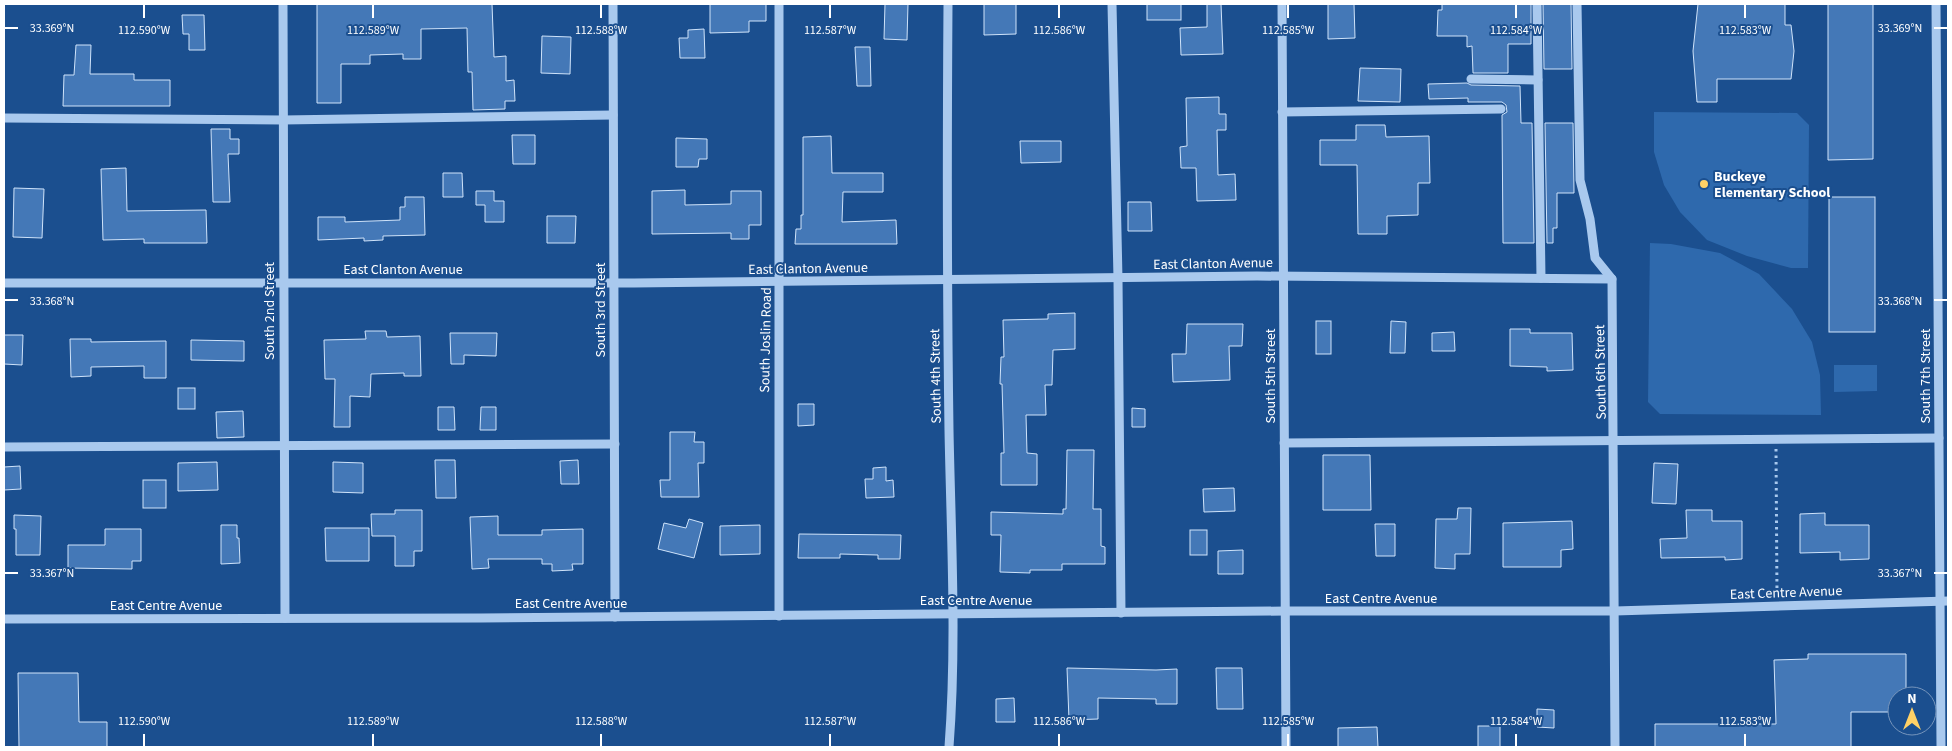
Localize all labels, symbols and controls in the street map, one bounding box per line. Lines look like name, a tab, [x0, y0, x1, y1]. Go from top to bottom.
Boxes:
text: 33.369°N	[30, 20, 74, 37]
text: 33.369°N	[1878, 20, 1922, 37]
text: 112.590°W	[118, 22, 171, 39]
text: 112.589°W	[347, 22, 400, 39]
text: 112.588°W	[575, 22, 628, 39]
text: 112.587°W	[804, 22, 857, 39]
text: 112.586°W	[1033, 22, 1086, 39]
text: 112.585°W	[1262, 22, 1315, 39]
text: 112.584°W	[1490, 22, 1543, 39]
text: 112.583°W	[1719, 22, 1772, 39]
place label: Buckeye Elementary School	[1714, 167, 1830, 203]
marker: Buckeye Elementary School	[1698, 178, 1710, 190]
street label: East Clanton Avenue	[1153, 253, 1273, 275]
street label: East Clanton Avenue	[748, 258, 868, 280]
street label: East Clanton Avenue	[343, 260, 463, 280]
street label: South 2nd Street	[260, 262, 280, 360]
street label: South 3rd Street	[591, 262, 611, 358]
street label: South Joslin Road	[755, 287, 777, 393]
text: 33.368°N	[30, 293, 74, 310]
text: 33.368°N	[1878, 293, 1922, 310]
street label: South 6th Street	[1590, 324, 1612, 420]
street label: South 4th Street	[925, 328, 947, 424]
street label: South 5th Street	[1261, 328, 1281, 424]
street label: South 7th Street	[1916, 328, 1936, 424]
text: 33.367°N	[30, 565, 74, 582]
text: 33.367°N	[1878, 565, 1922, 582]
street label: East Centre Avenue	[1729, 581, 1843, 605]
street label: East Centre Avenue	[1325, 589, 1437, 609]
street label: East Centre Avenue	[920, 591, 1032, 611]
street label: East Centre Avenue	[515, 594, 627, 614]
street label: East Centre Avenue	[110, 596, 222, 616]
north arrow	[1887, 686, 1937, 736]
text: N	[1907, 689, 1917, 709]
text: 112.590°W	[118, 713, 171, 730]
text: 112.589°W	[347, 713, 400, 730]
text: 112.588°W	[575, 713, 628, 730]
text: 112.587°W	[804, 713, 857, 730]
text: 112.586°W	[1033, 713, 1086, 730]
text: 112.585°W	[1262, 713, 1315, 730]
text: 112.584°W	[1490, 713, 1543, 730]
text: 112.583°W	[1719, 713, 1772, 730]

